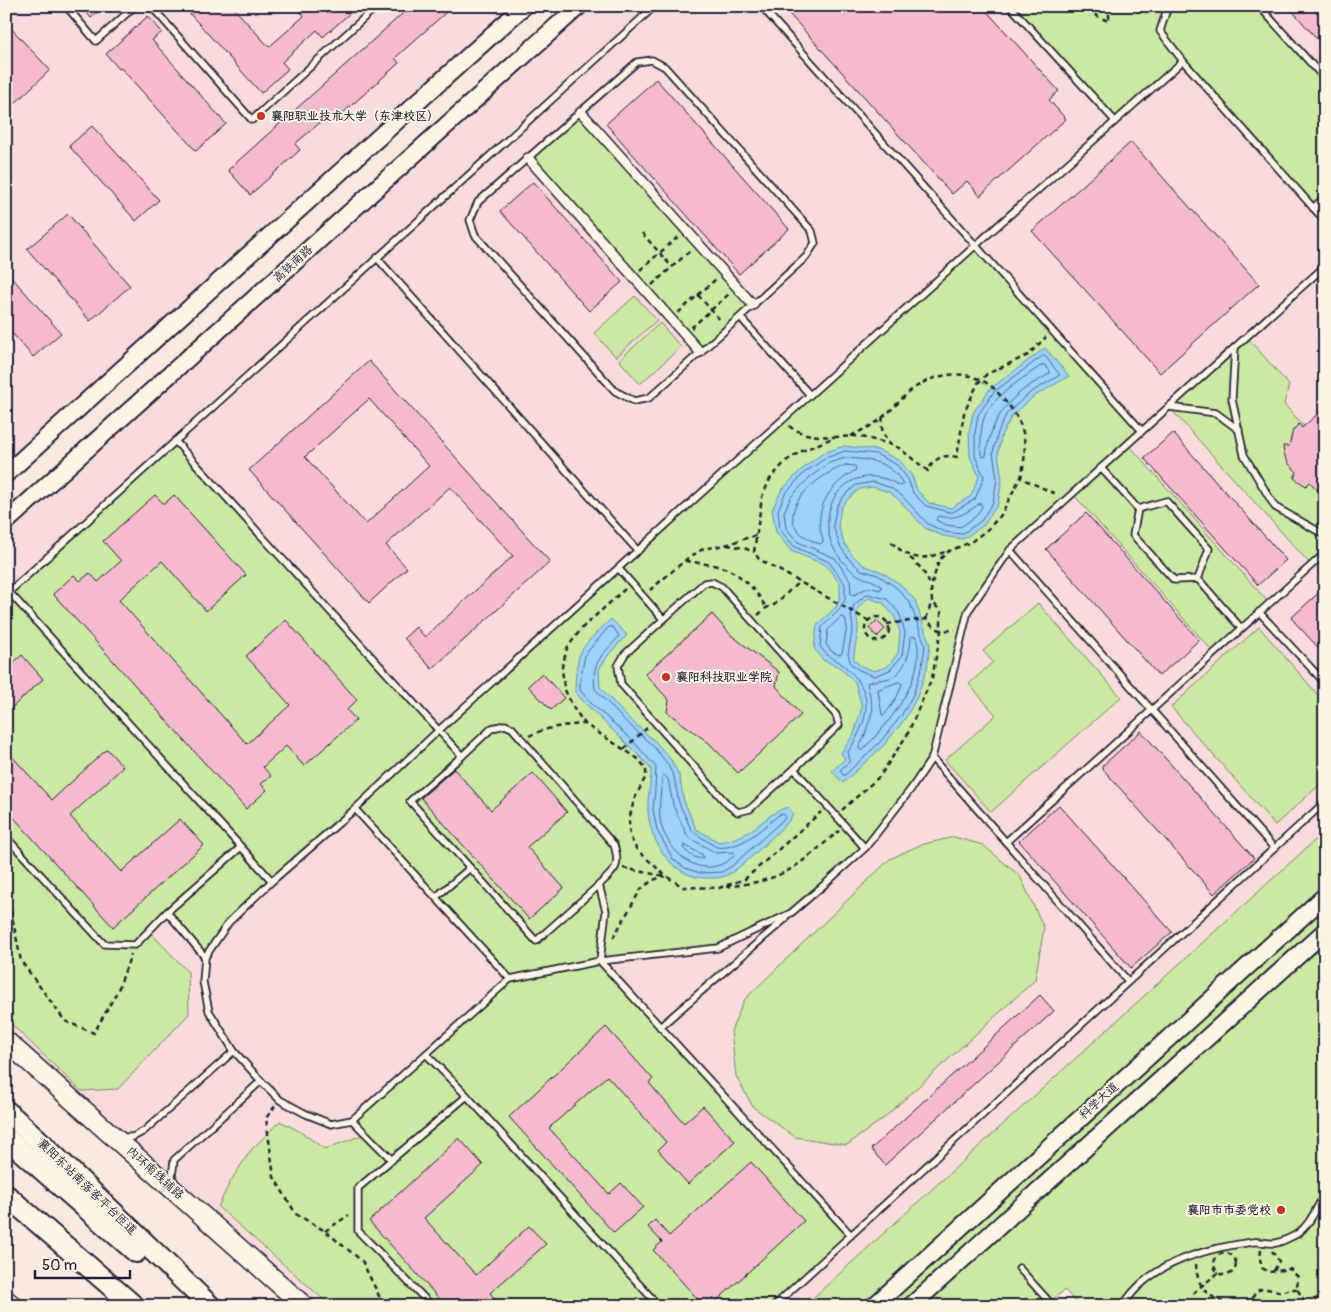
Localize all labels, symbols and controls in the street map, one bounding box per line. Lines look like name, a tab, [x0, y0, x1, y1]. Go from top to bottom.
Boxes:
place label: 襄阳职业技术大学（东津校区）	[271, 109, 439, 124]
marker: 襄阳职业技术大学（东津校区）	[255, 110, 267, 122]
street label: 高铁南路	[270, 242, 316, 286]
place label: 襄阳科技职业学院	[676, 670, 772, 685]
marker: 襄阳科技职业学院	[660, 671, 672, 683]
street label: 科学大道	[1076, 1079, 1122, 1123]
street label: 襄阳东站南落客平台匝道	[34, 1136, 140, 1238]
street label: 内环南线辅路	[123, 1143, 187, 1203]
place label: 襄阳市市委党校	[1187, 1203, 1271, 1218]
marker: 襄阳市市委党校	[1275, 1204, 1287, 1216]
scale bar	[35, 1247, 130, 1279]
text: 50 m	[42, 1256, 77, 1275]

